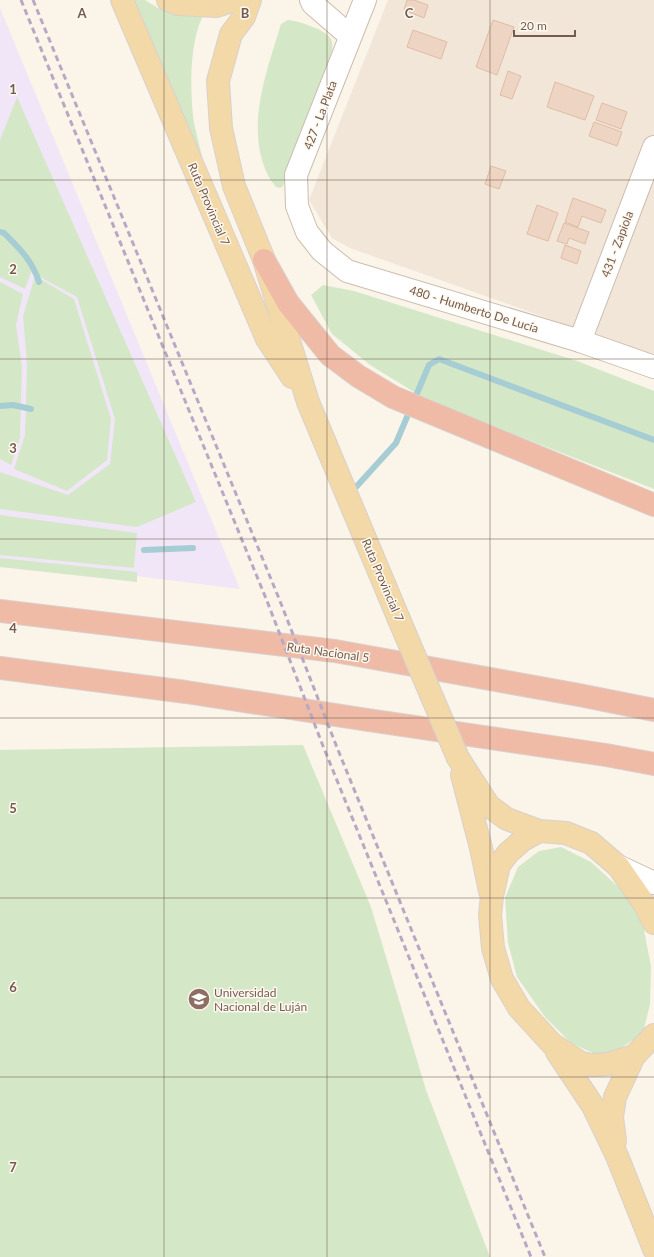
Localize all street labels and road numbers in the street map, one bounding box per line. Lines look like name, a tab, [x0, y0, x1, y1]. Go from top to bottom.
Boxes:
street label: 427 - La Plata	[300, 78, 340, 152]
street label: Ruta Provincial 7	[185, 160, 233, 248]
street label: 431 - Zapiola	[597, 209, 637, 279]
street label: 480 - Humberto De Lucía	[408, 282, 540, 336]
street label: Ruta Provincial 7	[359, 536, 407, 624]
street label: Ruta Nacional 5	[286, 639, 370, 665]

